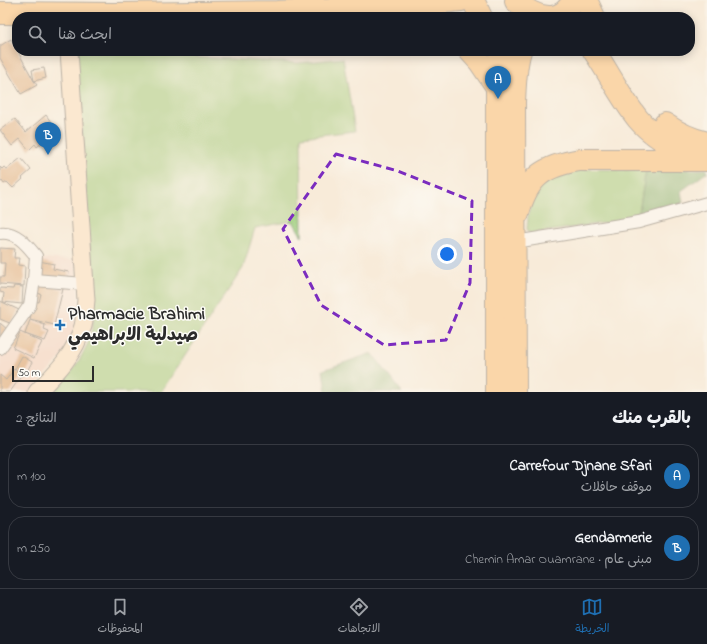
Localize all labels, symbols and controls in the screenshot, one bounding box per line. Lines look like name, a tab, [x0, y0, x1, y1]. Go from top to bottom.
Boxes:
search box	[12, 12, 695, 56]
icon: search	[26, 23, 48, 45]
text: ابحث هنا	[58, 24, 112, 46]
pin: A	[485, 66, 511, 99]
pin: B	[35, 122, 61, 155]
your location	[437, 244, 457, 264]
place label: Pharmacie Brahimi صيدلية الابراهيمي	[68, 302, 205, 350]
marker: Pharmacie Brahimi صيدلية الابراهيمي	[55, 320, 65, 330]
scale bar	[12, 364, 94, 383]
text: 50 m	[18, 365, 40, 381]
text: بالقرب منك	[612, 406, 691, 431]
text: النتائج: 2	[16, 409, 57, 428]
text: Carrefour Djnane Sfari	[509, 455, 652, 477]
text: 100 m	[17, 467, 46, 486]
text: A	[673, 467, 681, 486]
text: موقف حافلات	[581, 478, 652, 497]
text: Gendarmerie	[575, 527, 652, 549]
text: 250 m	[17, 539, 50, 558]
text: B	[673, 539, 681, 558]
text: مبنى عام · Chemin Amar Ouamrane	[465, 550, 652, 569]
tab: المحفوظات	[98, 596, 143, 638]
tab: الاتجاهات	[338, 596, 380, 638]
tab: الخريطة	[575, 596, 610, 638]

